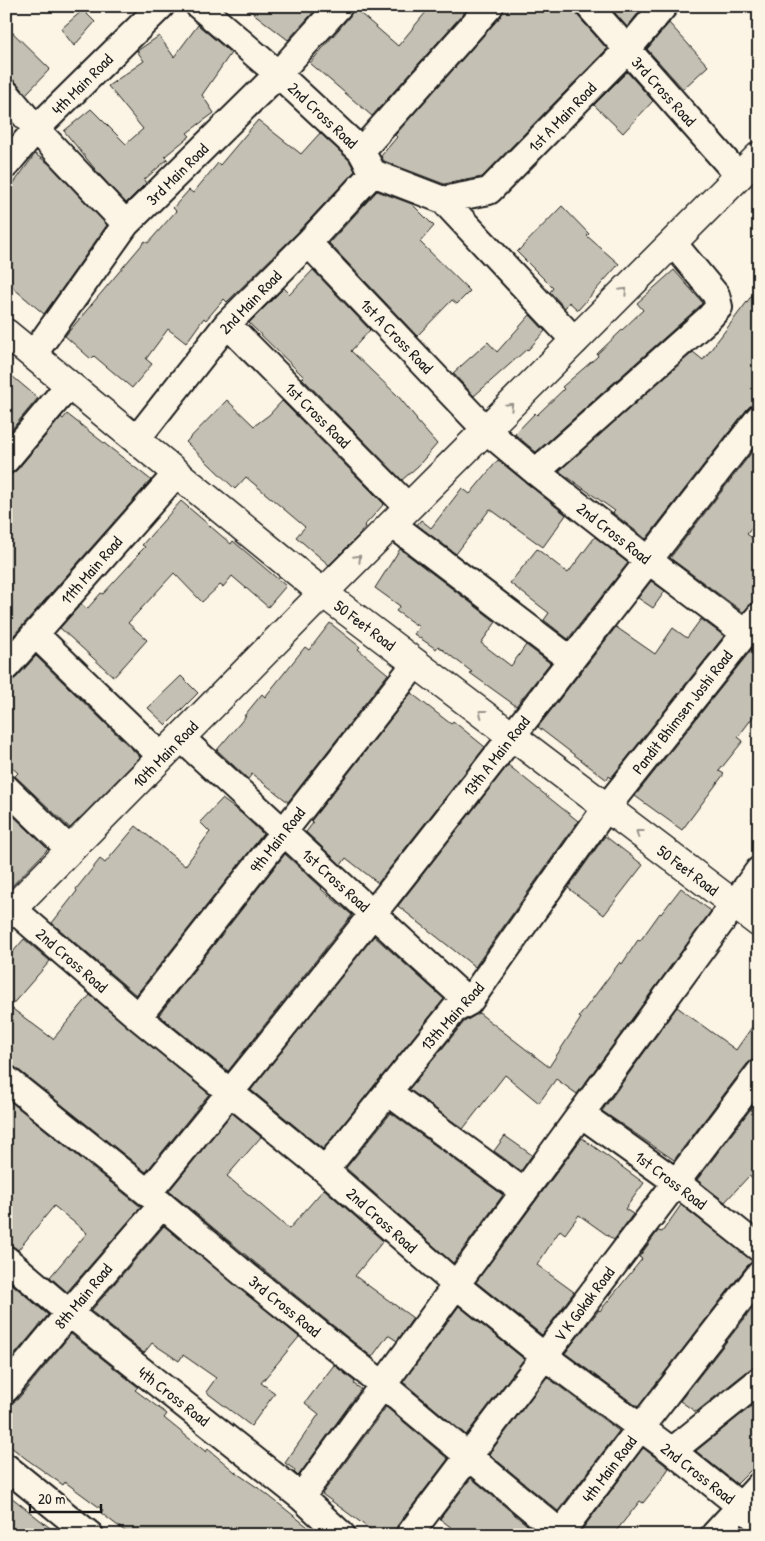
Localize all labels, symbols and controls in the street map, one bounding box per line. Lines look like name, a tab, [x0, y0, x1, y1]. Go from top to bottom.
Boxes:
street label: 4th Main Road	[46, 48, 118, 120]
street label: 3rd Cross Road	[627, 51, 701, 131]
street label: 2nd Cross Road	[283, 77, 363, 153]
street label: 1st A Main Road	[523, 77, 601, 157]
street label: 3rd Main Road	[141, 138, 213, 210]
street label: 2nd Main Road	[214, 265, 286, 339]
one-way arrow	[619, 288, 628, 297]
street label: 1st A Cross Road	[356, 294, 438, 378]
street label: 1st Cross Road	[280, 377, 356, 453]
one-way arrow	[504, 403, 513, 412]
street label: 2nd Cross Road	[572, 497, 656, 569]
street label: 11th Main Road	[55, 531, 127, 609]
one-way arrow	[352, 555, 361, 564]
street label: 50 Feet Road	[330, 595, 400, 655]
street label: Pandit Bhimsen Joshi Road	[627, 645, 737, 779]
street label: 13th A Main Road	[458, 711, 534, 801]
one-way arrow	[479, 711, 488, 719]
street label: 10th Main Road	[127, 716, 203, 792]
street label: 9th Main Road	[244, 802, 310, 878]
one-way arrow	[636, 830, 645, 838]
street label: 50 Feet Road	[653, 840, 723, 900]
street label: 1st Cross Road	[297, 843, 375, 917]
street label: 2nd Cross Road	[31, 923, 113, 997]
street label: 13th Main Road	[415, 977, 489, 1055]
street label: 1st Cross Road	[631, 1146, 711, 1214]
street label: 2nd Cross Road	[342, 1182, 422, 1258]
street label: 8th Main Road	[49, 1259, 117, 1333]
street label: V K Gokak Road	[549, 1262, 619, 1346]
street label: 3rd Cross Road	[244, 1270, 326, 1342]
street label: 4th Cross Road	[134, 1361, 214, 1431]
street label: 4th Main Road	[577, 1431, 641, 1507]
street label: 2nd Cross Road	[656, 1437, 740, 1509]
scale bar	[30, 1481, 101, 1513]
text: 20 m	[38, 1488, 65, 1509]

